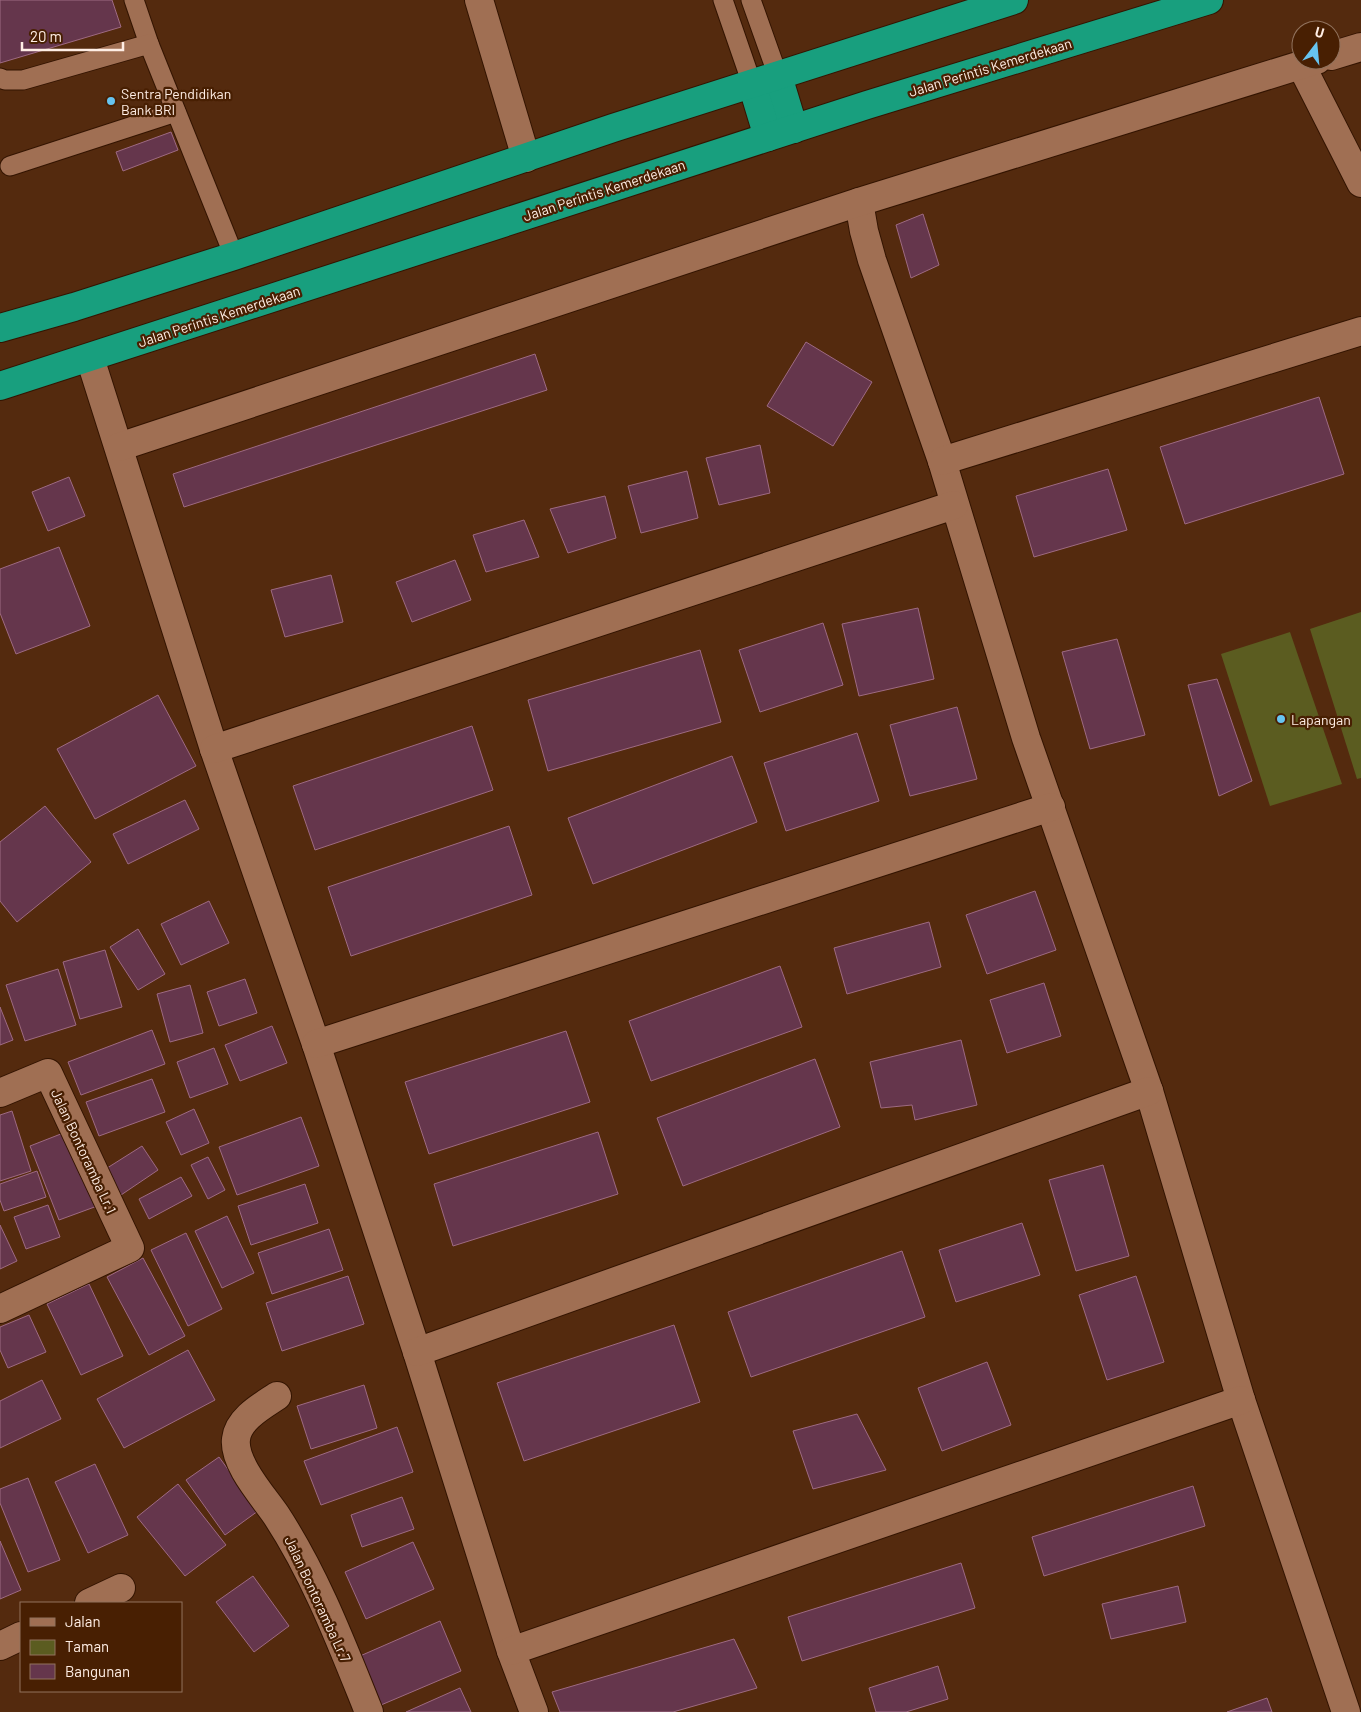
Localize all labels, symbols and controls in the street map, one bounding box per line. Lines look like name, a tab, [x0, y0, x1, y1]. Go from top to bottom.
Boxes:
scale bar	[22, 20, 124, 52]
north arrow	[1291, 20, 1341, 70]
text: U	[1313, 23, 1326, 41]
text: 20 m	[30, 27, 62, 45]
street label: Jalan Perintis Kemerdekaan	[906, 34, 1074, 100]
place label: Sentra Pendidikan Bank BRI	[121, 85, 231, 118]
marker: Sentra Pendidikan Bank BRI	[105, 95, 117, 107]
street label: Jalan Perintis Kemerdekaan	[521, 156, 687, 224]
street label: Jalan Perintis Kemerdekaan	[136, 282, 302, 350]
place label: Lapangan	[1291, 711, 1351, 728]
marker: Lapangan	[1275, 713, 1287, 725]
street label: Jalan Bontoramba Lr.1	[48, 1086, 120, 1216]
street label: Jalan Bontoramba Lr.7	[281, 1533, 355, 1665]
legend	[20, 1602, 182, 1692]
text: Jalan	[65, 1612, 101, 1630]
text: Taman	[65, 1637, 109, 1655]
text: Bangunan	[65, 1662, 130, 1680]

